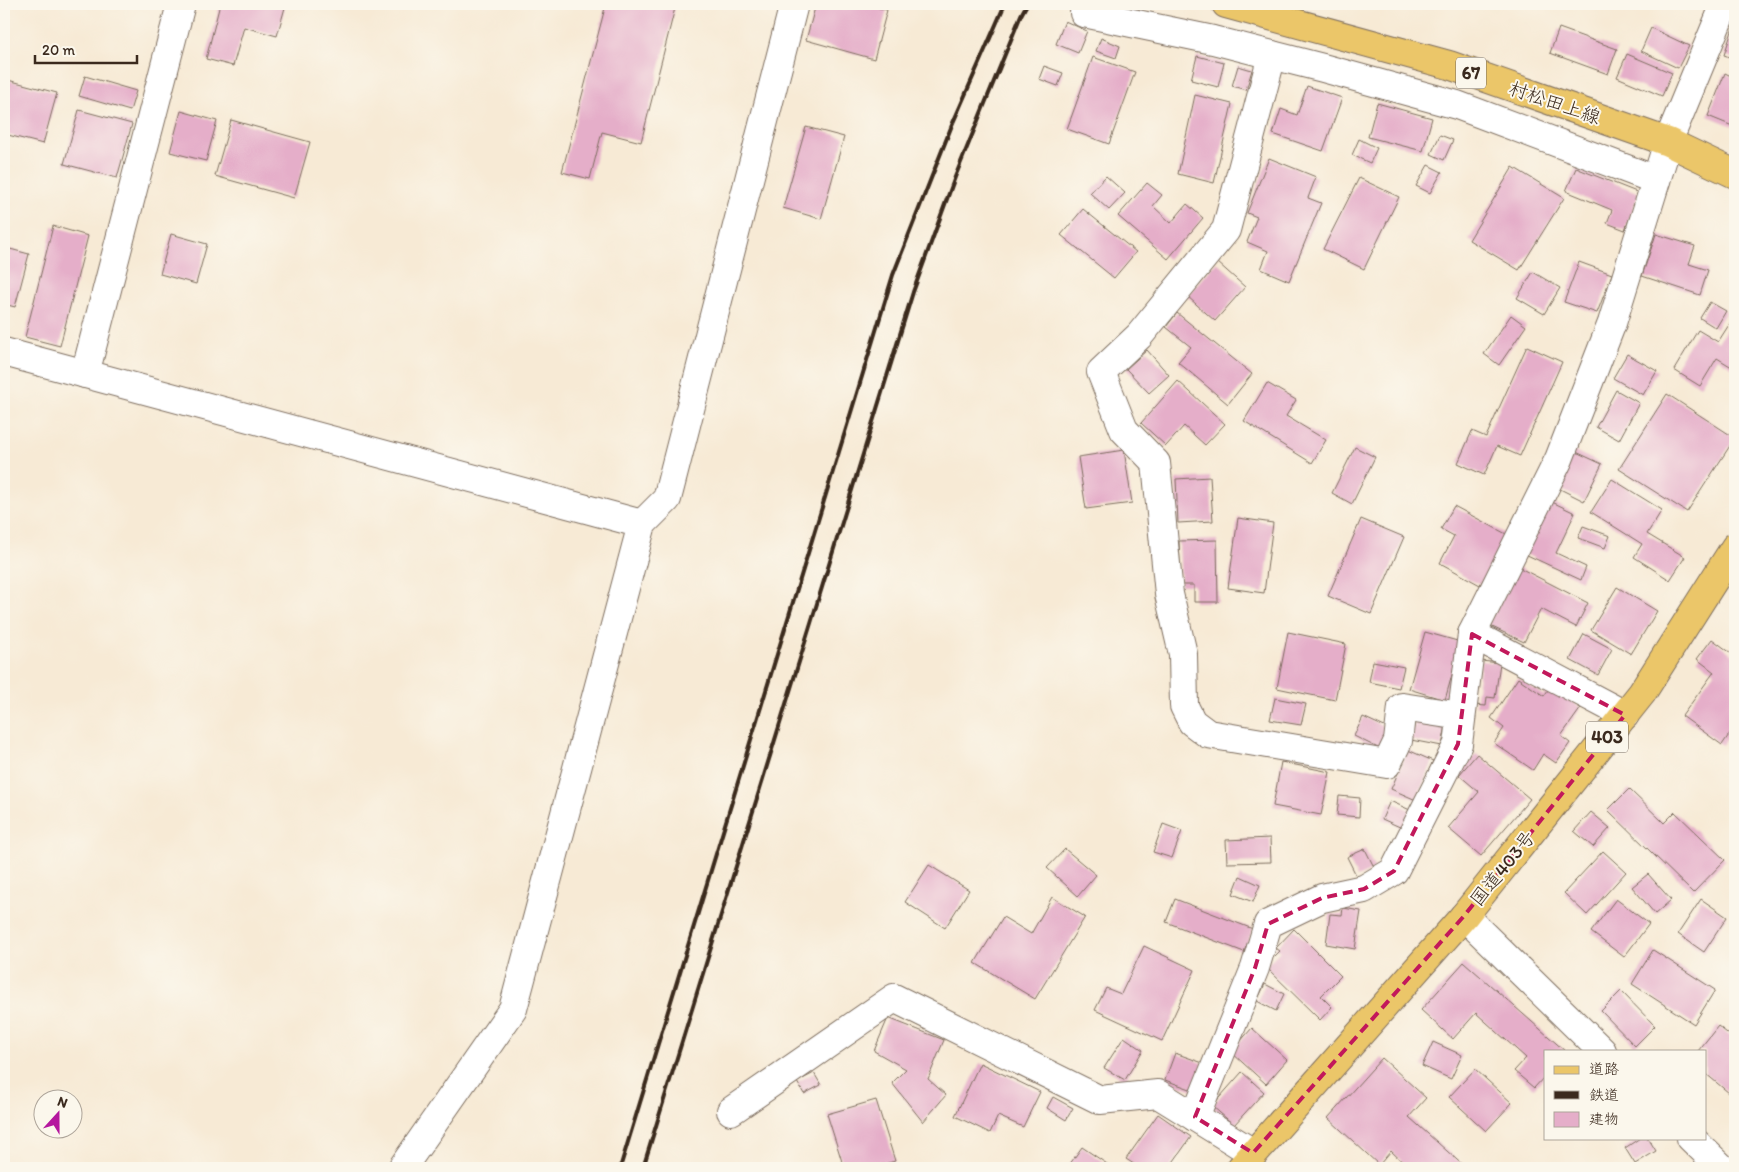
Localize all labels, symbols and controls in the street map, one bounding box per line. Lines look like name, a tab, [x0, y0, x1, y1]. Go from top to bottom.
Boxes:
scale bar	[35, 32, 138, 64]
text: 20 m	[42, 41, 76, 59]
road number: 67	[1456, 58, 1486, 88]
street label: 村松田上線	[1506, 76, 1604, 129]
road number: 403	[1586, 722, 1628, 752]
street label: 国道403号	[1465, 826, 1540, 911]
legend	[1544, 1050, 1706, 1140]
text: 道路	[1589, 1060, 1619, 1078]
text: 鉄道	[1589, 1086, 1619, 1104]
north arrow	[32, 1090, 82, 1140]
text: N	[55, 1093, 70, 1112]
text: 建物	[1589, 1110, 1619, 1128]

